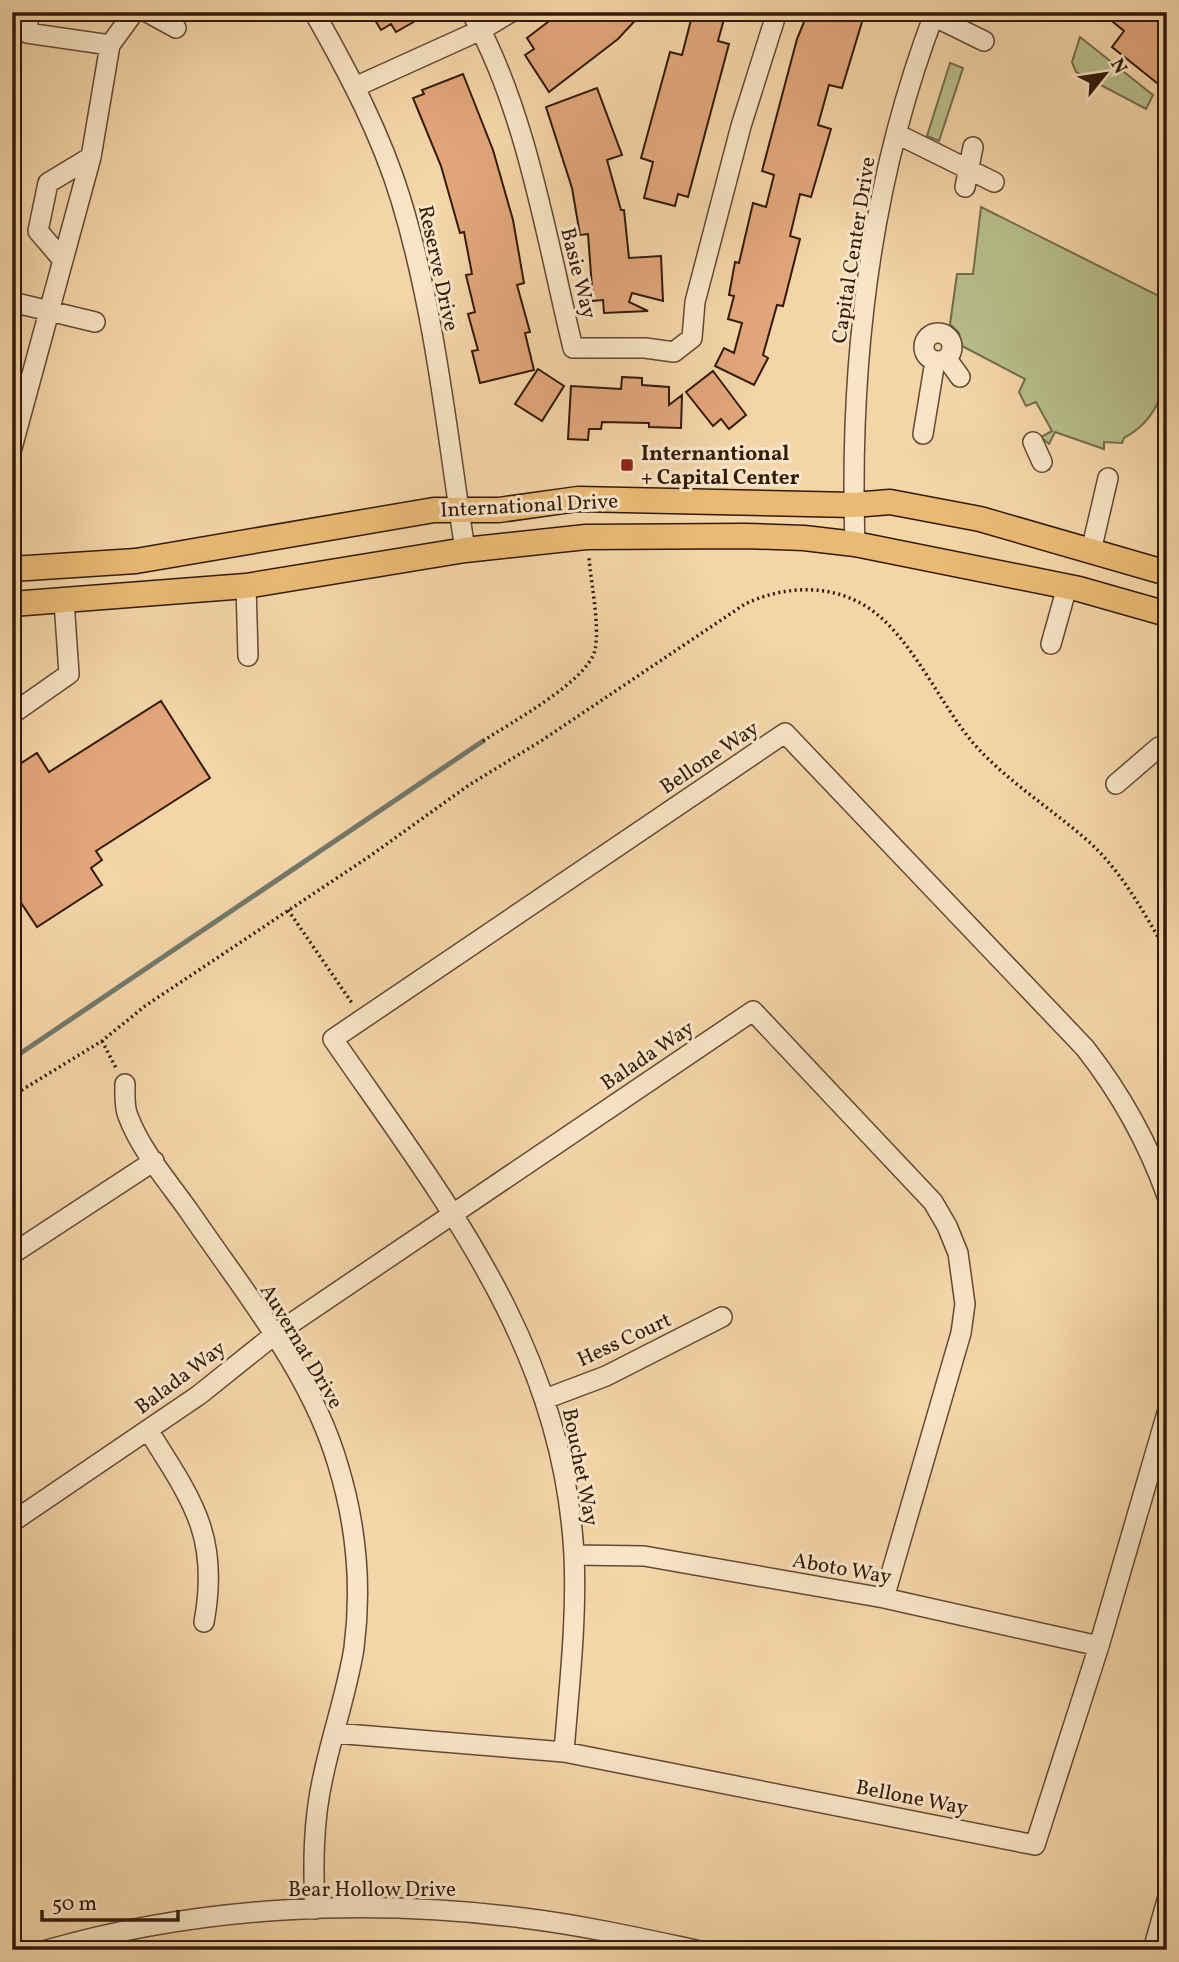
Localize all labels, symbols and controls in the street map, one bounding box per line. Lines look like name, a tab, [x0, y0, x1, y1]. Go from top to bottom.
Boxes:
north arrow	[1070, 38, 1140, 108]
text: N	[1103, 54, 1133, 79]
street label: Capital Center Drive	[825, 155, 884, 346]
street label: Reserve Drive	[410, 203, 465, 334]
street label: Basie Way	[552, 225, 603, 323]
place label: Internantional + Capital Center	[641, 440, 799, 493]
marker: Internantional + Capital Center	[619, 457, 635, 473]
street label: International Drive	[439, 487, 619, 526]
street label: Bellone Way	[655, 714, 766, 802]
street label: Balada Way	[595, 1014, 701, 1098]
street label: Auvernat Drive	[252, 1279, 349, 1415]
street label: Hess Court	[573, 1306, 676, 1375]
street label: Balada Way	[129, 1334, 233, 1422]
street label: Bouchet Way	[554, 1406, 605, 1529]
street label: Aboto Way	[790, 1547, 894, 1593]
street label: Bellone Way	[853, 1773, 971, 1824]
street label: Bear Hollow Drive	[288, 1876, 456, 1905]
scale bar	[42, 1878, 178, 1922]
text: 50 m	[52, 1890, 97, 1919]

